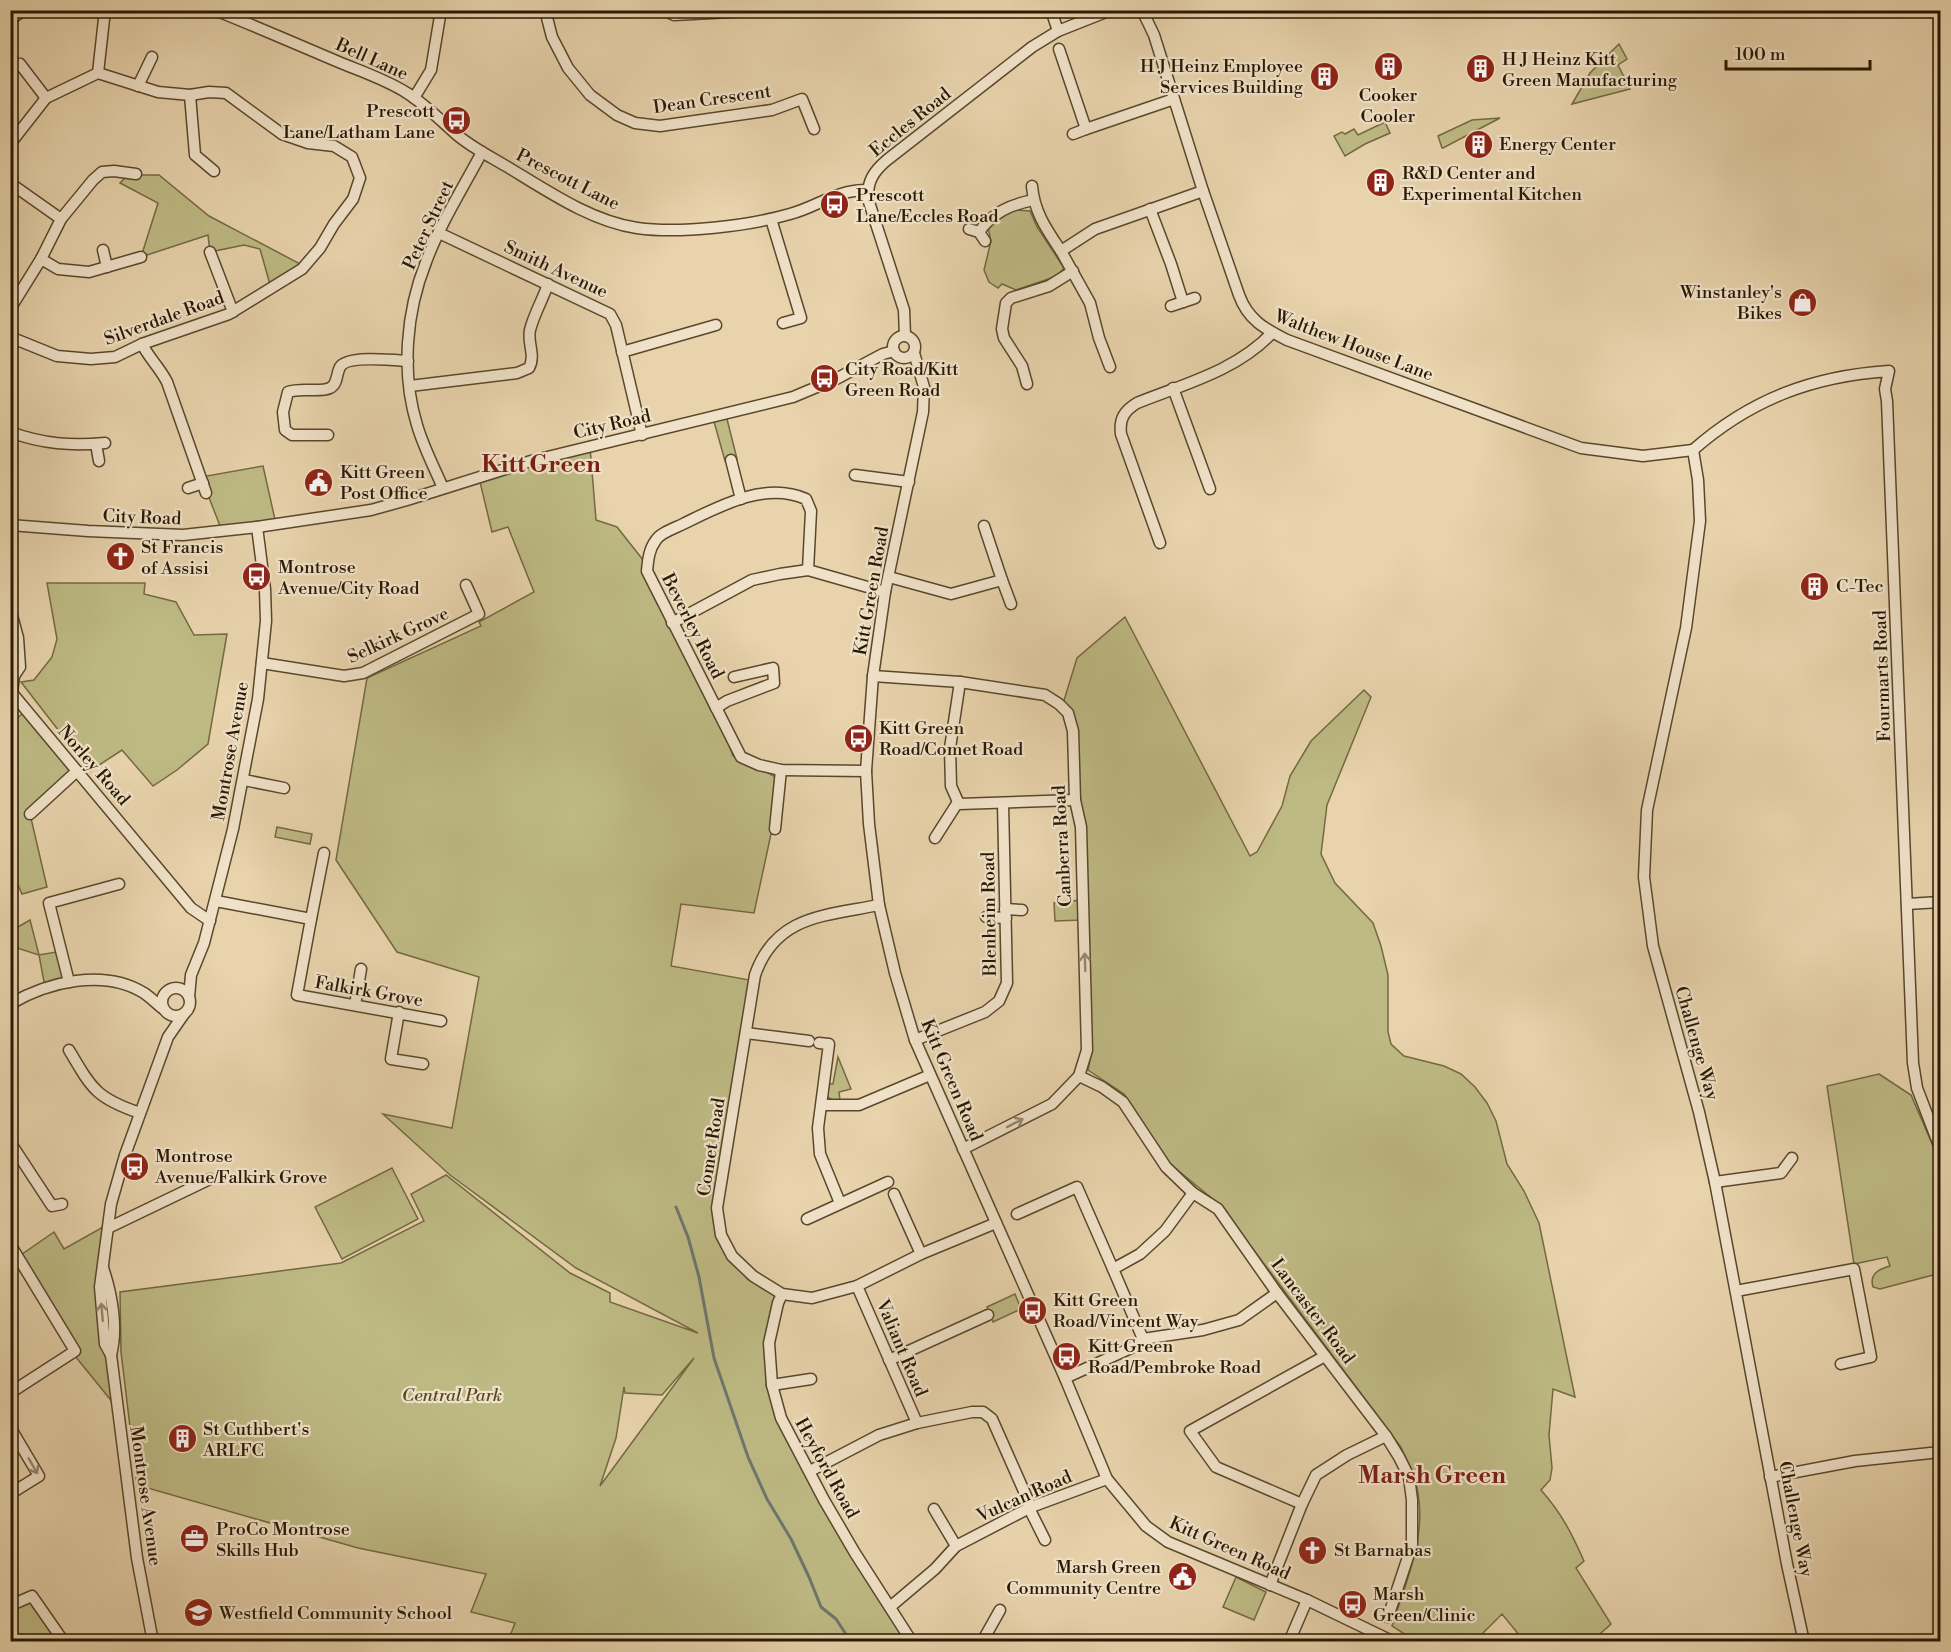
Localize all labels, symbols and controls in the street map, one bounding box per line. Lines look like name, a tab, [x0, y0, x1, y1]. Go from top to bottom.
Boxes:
street label: Bell Lane	[331, 33, 412, 86]
scale bar	[1726, 33, 1870, 71]
text: 100 m	[1735, 43, 1786, 66]
place label: H J Heinz Kitt Green Manufacturing	[1502, 48, 1678, 92]
building icon: Cooker Cooler	[1372, 50, 1404, 82]
building icon: H J Heinz Kitt Green Manufacturing	[1465, 53, 1497, 85]
place label: H J Heinz Employee Services Building	[1140, 55, 1304, 99]
building icon: H J Heinz Employee Services Building	[1308, 60, 1340, 92]
street label: Dean Crescent	[652, 80, 773, 119]
street label: Eccles Road	[865, 82, 956, 162]
place label: Cooker Cooler	[1359, 84, 1418, 128]
place label: Prescott Lane/Latham Lane	[283, 100, 436, 144]
bus stop icon: Prescott Lane/Latham Lane	[440, 105, 472, 137]
building icon: Energy Center	[1462, 128, 1494, 160]
place label: Energy Center	[1499, 133, 1616, 156]
street label: Prescott Lane	[512, 143, 623, 215]
place label: R&D Center and Experimental Kitchen	[1402, 162, 1582, 206]
building icon: R&D Center and Experimental Kitchen	[1365, 167, 1397, 199]
street label: Peter Street	[398, 176, 459, 274]
place label: Prescott Lane/Eccles Road	[856, 184, 999, 228]
bus stop icon: Prescott Lane/Eccles Road	[819, 189, 851, 221]
street label: Smith Avenue	[500, 235, 611, 304]
place label: Winstanley's Bikes	[1679, 281, 1782, 325]
street label: Silverdale Road	[101, 286, 228, 351]
shop icon: Winstanley's Bikes	[1787, 286, 1819, 318]
street label: Walthew House Lane	[1270, 304, 1437, 386]
place label: City Road/Kitt Green Road	[845, 358, 959, 402]
bus stop icon: City Road/Kitt Green Road	[808, 363, 840, 395]
street label: City Road	[571, 404, 654, 445]
district label: Kitt Green	[481, 450, 601, 480]
place label: Kitt Green Post Office	[340, 461, 428, 505]
public building icon: Kitt Green Post Office	[303, 466, 335, 498]
street label: City Road	[102, 505, 182, 530]
street label: Kitt Green Road	[849, 524, 894, 657]
place label: St Francis of Assisi	[141, 536, 224, 580]
church icon: St Francis of Assisi	[104, 541, 136, 573]
place label: Montrose Avenue/City Road	[277, 556, 420, 600]
bus stop icon: Montrose Avenue/City Road	[241, 561, 273, 593]
street label: Beverley Road	[656, 569, 729, 684]
building icon: C-Tec	[1799, 570, 1831, 602]
place label: C-Tec	[1836, 575, 1884, 598]
street label: Selkirk Grove	[344, 602, 453, 669]
street label: Fourmarts Road	[1869, 609, 1896, 742]
street label: Montrose Avenue	[207, 680, 254, 822]
place label: Kitt Green Road/Comet Road	[879, 717, 1024, 761]
street label: Norley Road	[52, 720, 135, 811]
bus stop icon: Kitt Green Road/Comet Road	[842, 722, 874, 754]
street label: Canberra Road	[1048, 784, 1077, 907]
street label: Blenheim Road	[977, 851, 1002, 978]
one-way arrow	[1080, 953, 1091, 973]
street label: Falkirk Grove	[313, 971, 425, 1012]
street label: Challenge Way	[1669, 984, 1724, 1103]
street label: Kitt Green Road	[915, 1016, 988, 1145]
street label: Comet Road	[692, 1096, 731, 1198]
one-way arrow	[1006, 1117, 1024, 1128]
place label: Montrose Avenue/Falkirk Grove	[154, 1145, 327, 1189]
bus stop icon: Montrose Avenue/Falkirk Grove	[118, 1150, 150, 1182]
street label: Lancaster Road	[1265, 1254, 1360, 1369]
place label: Kitt Green Road/Vincent Way	[1053, 1289, 1199, 1333]
bus stop icon: Kitt Green Road/Vincent Way	[1016, 1294, 1048, 1326]
street label: Valiant Road	[870, 1295, 933, 1401]
one-way arrow	[96, 1303, 107, 1323]
place label: Kitt Green Road/Pembroke Road	[1088, 1335, 1262, 1379]
bus stop icon: Kitt Green Road/Pembroke Road	[1051, 1340, 1083, 1372]
park label: Central Park	[402, 1384, 502, 1407]
street label: Heyford Road	[789, 1414, 864, 1523]
place label: St Cuthbert's ARLFC	[202, 1418, 309, 1462]
building icon: St Cuthbert's ARLFC	[166, 1423, 198, 1455]
street label: Montrose Avenue	[124, 1425, 167, 1567]
one-way arrow	[28, 1457, 40, 1474]
street label: Challenge Way	[1773, 1459, 1818, 1579]
district label: Marsh Green	[1358, 1461, 1506, 1491]
street label: Vulcan Road	[972, 1465, 1076, 1528]
street label: Kitt Green Road	[1165, 1511, 1295, 1586]
place label: ProCo Montrose Skills Hub	[216, 1518, 350, 1562]
office icon: ProCo Montrose Skills Hub	[179, 1523, 211, 1555]
church icon: St Barnabas	[1297, 1534, 1329, 1566]
place label: St Barnabas	[1334, 1539, 1431, 1562]
place label: Marsh Green Community Centre	[1006, 1556, 1161, 1600]
public building icon: Marsh Green Community Centre	[1166, 1561, 1198, 1593]
place label: Marsh Green/Clinic	[1373, 1583, 1476, 1627]
bus stop icon: Marsh Green/Clinic	[1336, 1588, 1368, 1620]
school or university icon: Westfield Community School	[182, 1597, 214, 1629]
place label: Westfield Community School	[218, 1602, 453, 1625]

